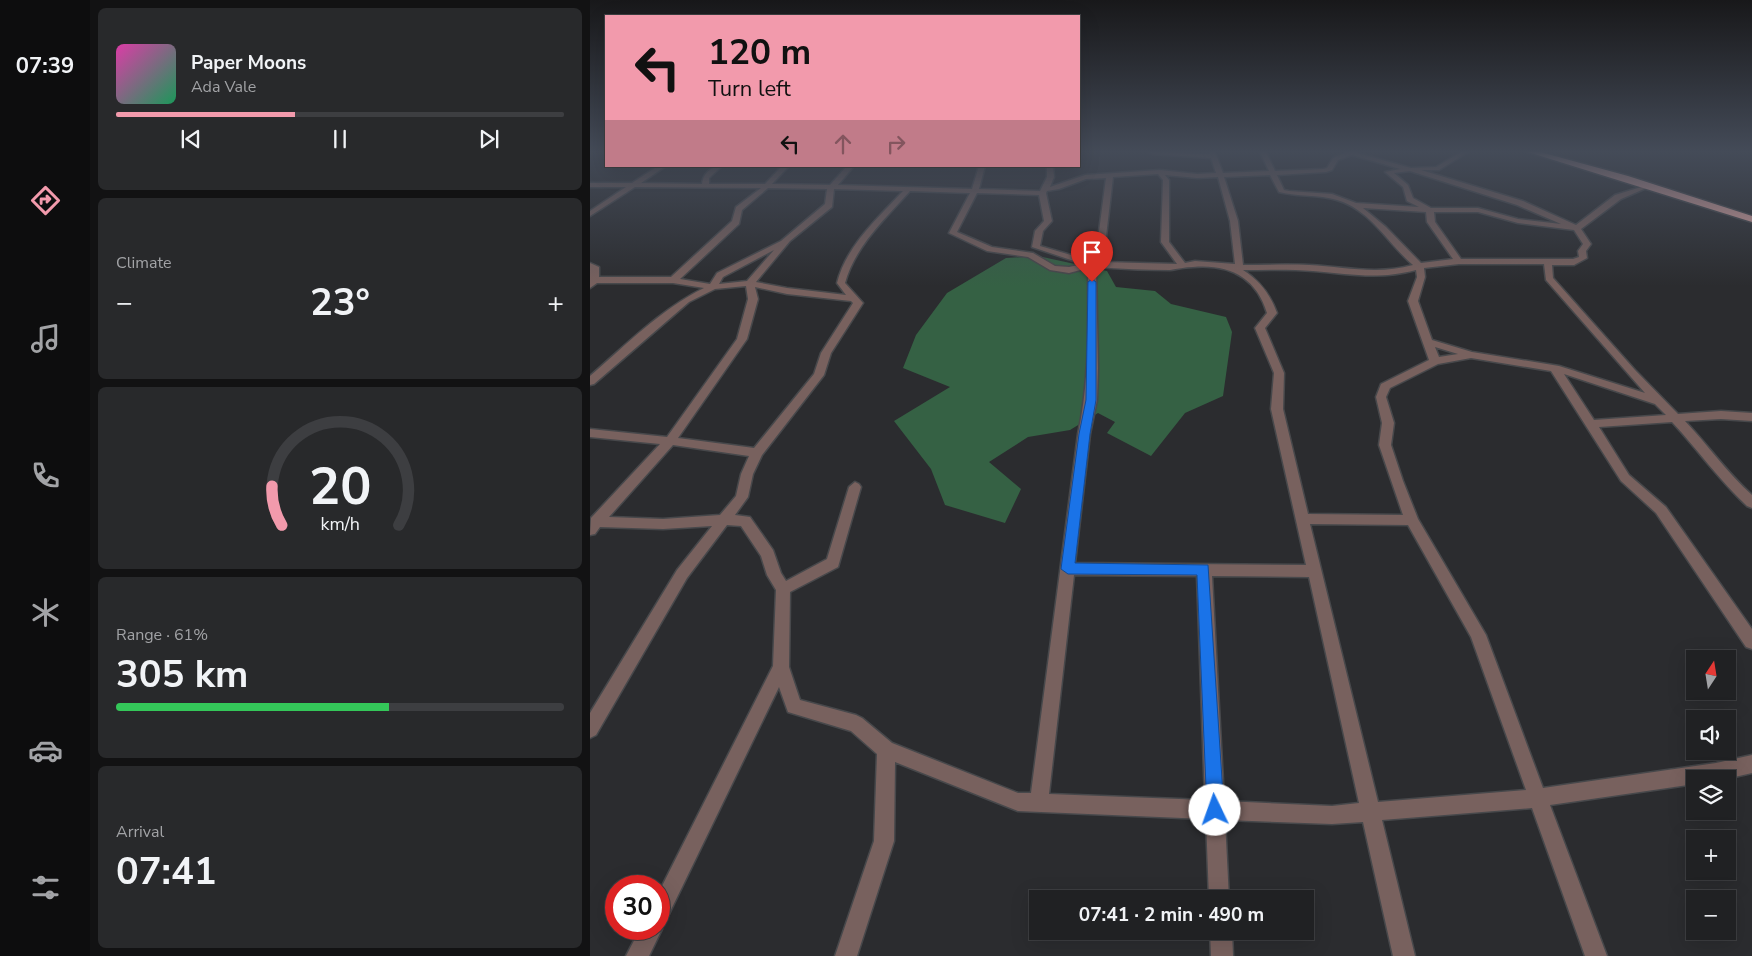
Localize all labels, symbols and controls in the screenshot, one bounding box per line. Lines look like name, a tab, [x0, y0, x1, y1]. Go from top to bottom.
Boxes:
text: 120 m	[708, 29, 811, 76]
icon: left	[625, 35, 690, 100]
text: Paper Moons	[191, 50, 306, 76]
text: 07:39	[16, 51, 74, 81]
text: Turn left	[708, 74, 791, 104]
text: Ada Vale	[191, 76, 256, 98]
icon: previous	[177, 125, 205, 153]
icon: pause	[326, 125, 354, 153]
icon: next	[475, 125, 503, 153]
icon: left	[776, 130, 804, 158]
icon: ahead	[829, 130, 857, 158]
icon: right	[882, 130, 910, 158]
icon: directions	[28, 183, 63, 218]
pin	[1071, 231, 1113, 282]
icon: arrive	[1078, 238, 1106, 266]
text: Climate	[116, 252, 171, 274]
text: 23°	[310, 277, 370, 328]
text: −	[116, 284, 133, 322]
text: +	[547, 284, 564, 322]
icon: music	[28, 321, 63, 356]
text: 20	[309, 451, 371, 522]
icon: phone	[28, 458, 63, 493]
text: km/h	[320, 512, 360, 536]
icon: climate	[28, 595, 63, 630]
text: Range · 61%	[116, 624, 208, 646]
text: 305 km	[116, 649, 248, 700]
north arrow	[1686, 650, 1736, 700]
map controls	[1686, 650, 1736, 940]
button: sound	[1686, 710, 1736, 760]
icon: car	[28, 733, 63, 768]
button: layers	[1686, 770, 1736, 820]
position arrow	[1188, 783, 1240, 835]
text: Arrival	[116, 821, 164, 843]
button: +	[1686, 830, 1736, 880]
text: 07:41	[116, 846, 217, 897]
icon: filters	[28, 870, 63, 905]
speed limit sign: 30	[605, 875, 670, 940]
button: −	[1686, 890, 1736, 940]
text: 07:41 · 2 min · 490 m	[1079, 902, 1264, 928]

